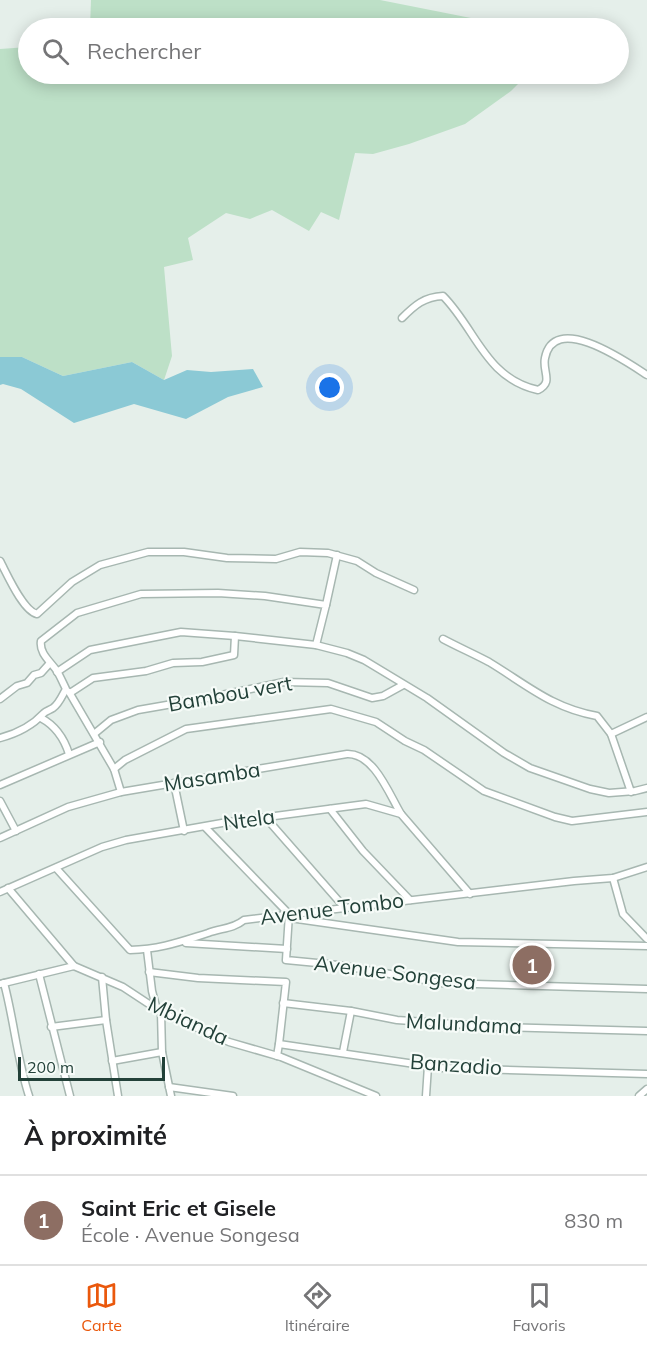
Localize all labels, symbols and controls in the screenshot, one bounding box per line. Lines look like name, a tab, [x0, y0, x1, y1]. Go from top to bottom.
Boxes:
search box	[18, 18, 629, 84]
icon: search	[39, 35, 72, 68]
text: Rechercher	[87, 37, 201, 65]
your location	[315, 373, 344, 402]
street label: Bambou vert	[166, 669, 294, 717]
street label: Masamba	[162, 756, 262, 796]
street label: Ntela	[221, 803, 276, 835]
street label: Avenue Tombo	[258, 886, 405, 930]
pin: 1	[512, 942, 552, 988]
street label: Avenue Songesa	[313, 949, 478, 995]
street label: Mbianda	[144, 990, 233, 1050]
street label: Malundama	[405, 1007, 523, 1039]
street label: Banzadio	[409, 1048, 503, 1080]
scale bar	[18, 1054, 165, 1082]
text: 200 m	[27, 1057, 74, 1077]
text: À proximité	[24, 1119, 167, 1152]
text: Saint Eric et Gisele	[81, 1194, 276, 1222]
text: 1	[38, 1208, 50, 1233]
text: 830 m	[564, 1208, 623, 1233]
text: École · Avenue Songesa	[81, 1222, 300, 1247]
tab: Carte	[81, 1279, 122, 1335]
tab: Itinéraire	[285, 1279, 350, 1335]
tab: Favoris	[512, 1279, 566, 1335]

